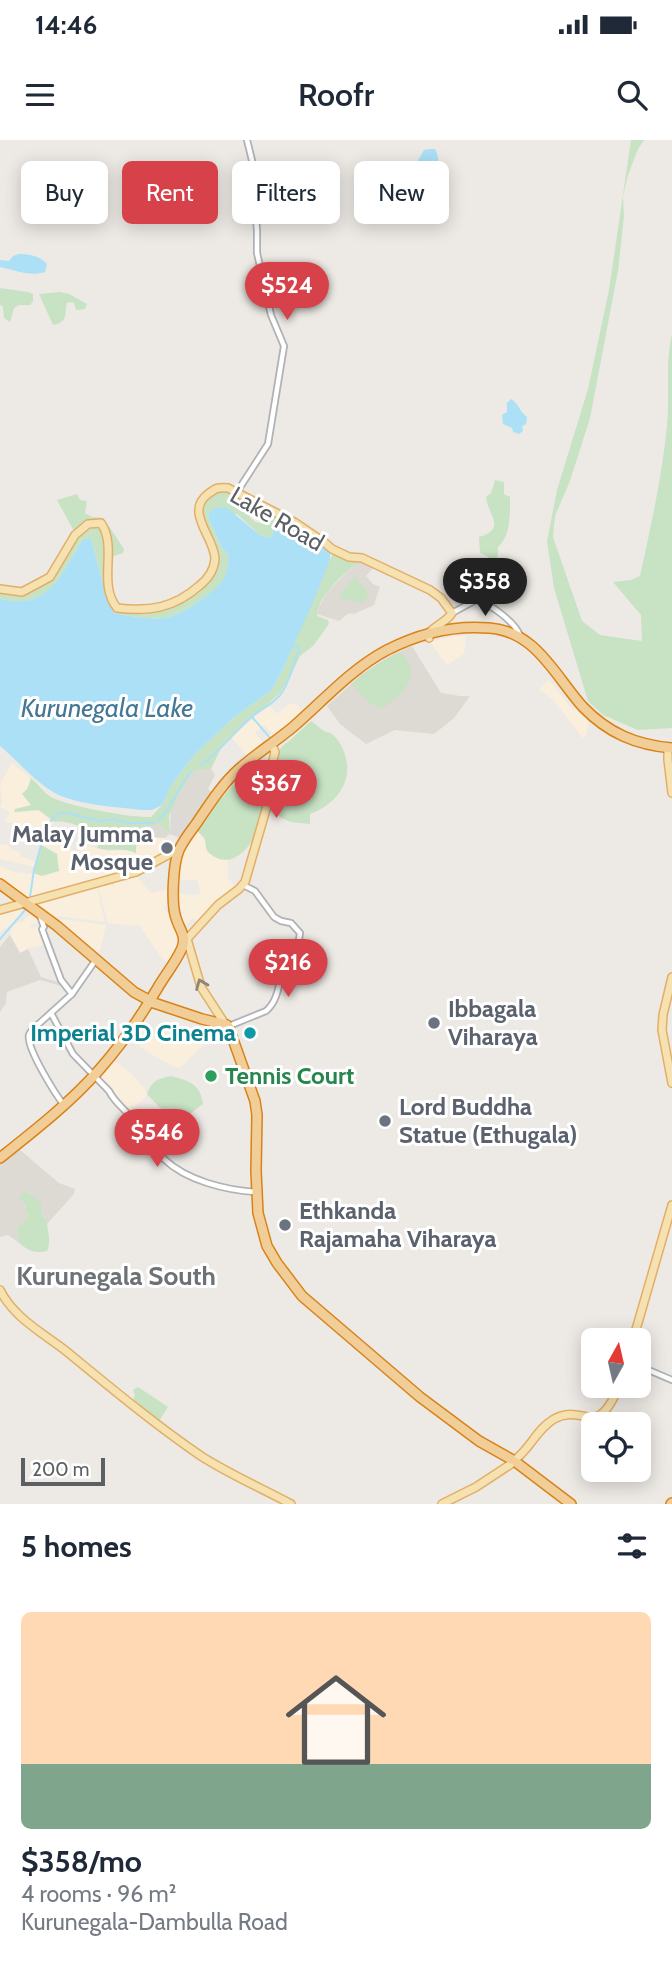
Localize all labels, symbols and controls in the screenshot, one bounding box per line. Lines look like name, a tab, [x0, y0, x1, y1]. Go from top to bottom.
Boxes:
text: 14:46	[35, 9, 97, 41]
text: Roofr	[298, 75, 374, 114]
icon: menu	[21, 76, 59, 114]
icon: search	[613, 76, 651, 114]
chip: Buy	[21, 161, 108, 224]
chip: Rent	[122, 161, 218, 224]
chip: Filters	[232, 161, 340, 224]
chip: New	[354, 161, 449, 224]
pin: $524	[246, 262, 328, 322]
text: $524	[261, 271, 313, 299]
street label: Lake Road	[225, 480, 329, 557]
pin: $358	[444, 559, 526, 618]
text: $358	[459, 567, 511, 595]
water label: Kurunegala Lake	[21, 692, 193, 724]
pin: $367	[235, 760, 317, 820]
text: $367	[251, 769, 301, 797]
place label: Malay Jumma Mosque	[12, 819, 153, 876]
marker: Malay Jumma Mosque	[159, 840, 175, 856]
pin: $216	[247, 940, 329, 999]
text: $216	[265, 948, 311, 976]
one-way arrow	[196, 979, 210, 991]
place label: Ibbagala Viharaya	[448, 994, 538, 1051]
marker: Ibbagala Viharaya	[426, 1015, 442, 1031]
place label: Imperial 3D Cinema	[30, 1018, 236, 1047]
marker: Imperial 3D Cinema	[242, 1025, 258, 1041]
place label: Tennis Court	[225, 1061, 354, 1090]
marker: Tennis Court	[203, 1068, 219, 1084]
place label: Lord Buddha Statue (Ethugala)	[399, 1092, 577, 1149]
pin: $546	[116, 1110, 198, 1169]
marker: Lord Buddha Statue (Ethugala)	[377, 1113, 393, 1129]
text: $546	[131, 1118, 183, 1146]
place label: Ethkanda Rajamaha Viharaya	[299, 1196, 497, 1253]
marker: Ethkanda Rajamaha Viharaya	[277, 1217, 293, 1233]
district label: Kurunegala South	[16, 1260, 216, 1292]
north arrow	[581, 1328, 651, 1398]
map controls	[581, 1328, 651, 1482]
button: locate	[581, 1412, 651, 1482]
scale bar	[21, 1455, 105, 1487]
text: 200 m	[32, 1458, 89, 1481]
icon: filters	[613, 1527, 651, 1565]
text: 5 homes	[21, 1528, 132, 1565]
icon: home	[273, 1657, 399, 1783]
text: $358/mo	[21, 1843, 142, 1880]
text: 4 rooms · 96 m²	[21, 1880, 176, 1908]
text: Kurunegala-Dambulla Road	[21, 1908, 288, 1936]

